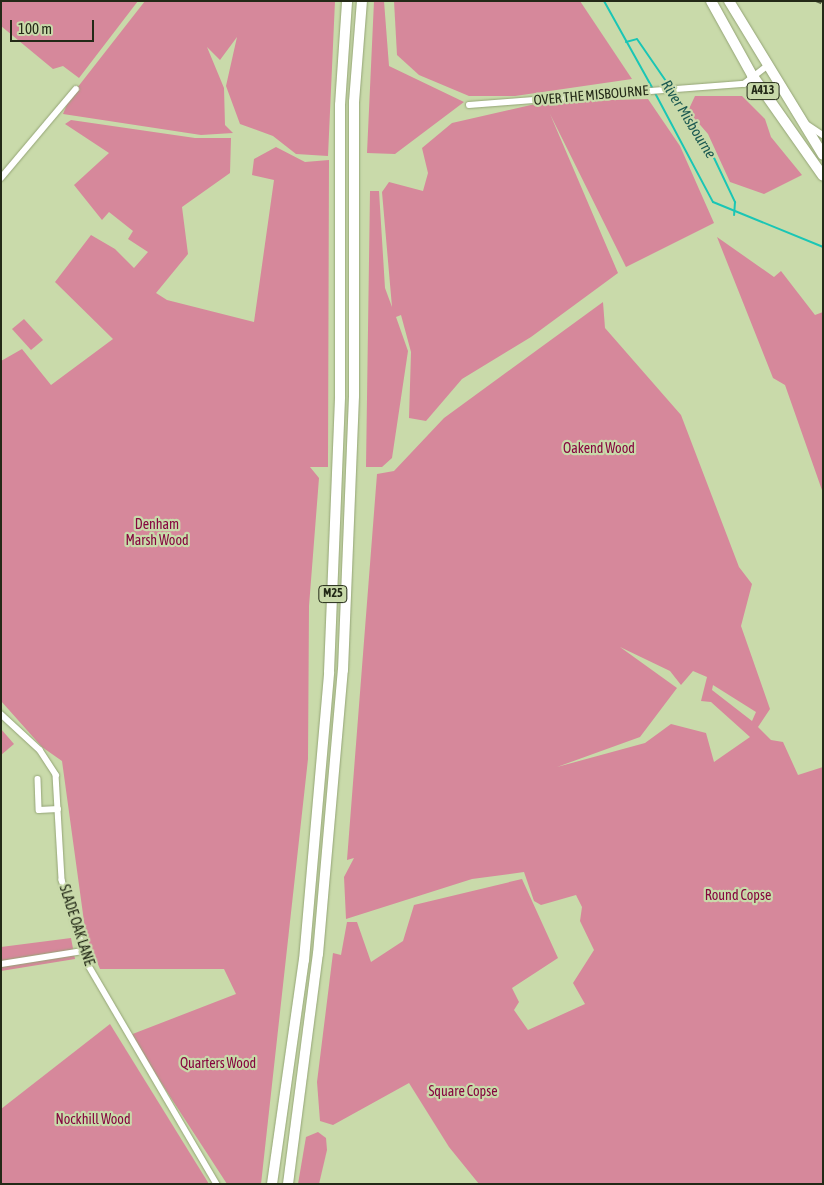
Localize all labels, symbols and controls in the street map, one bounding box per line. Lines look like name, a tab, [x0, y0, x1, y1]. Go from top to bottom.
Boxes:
scale bar	[12, 10, 96, 42]
text: 100 m	[18, 20, 52, 37]
water label: River Misbourne	[658, 77, 720, 161]
street label: OVER THE MISBOURNE	[533, 82, 649, 108]
road number: A413	[746, 82, 780, 100]
park label: Oakend Wood	[563, 440, 635, 456]
park label: Denham Marsh Wood	[125, 516, 189, 548]
road number: M25	[318, 584, 348, 604]
street label: SLADE OAK LANE	[56, 882, 98, 968]
park label: Round Copse	[705, 887, 771, 903]
park label: Quarters Wood	[180, 1055, 256, 1071]
park label: Square Copse	[428, 1083, 498, 1099]
park label: Nockhill Wood	[55, 1111, 131, 1127]

